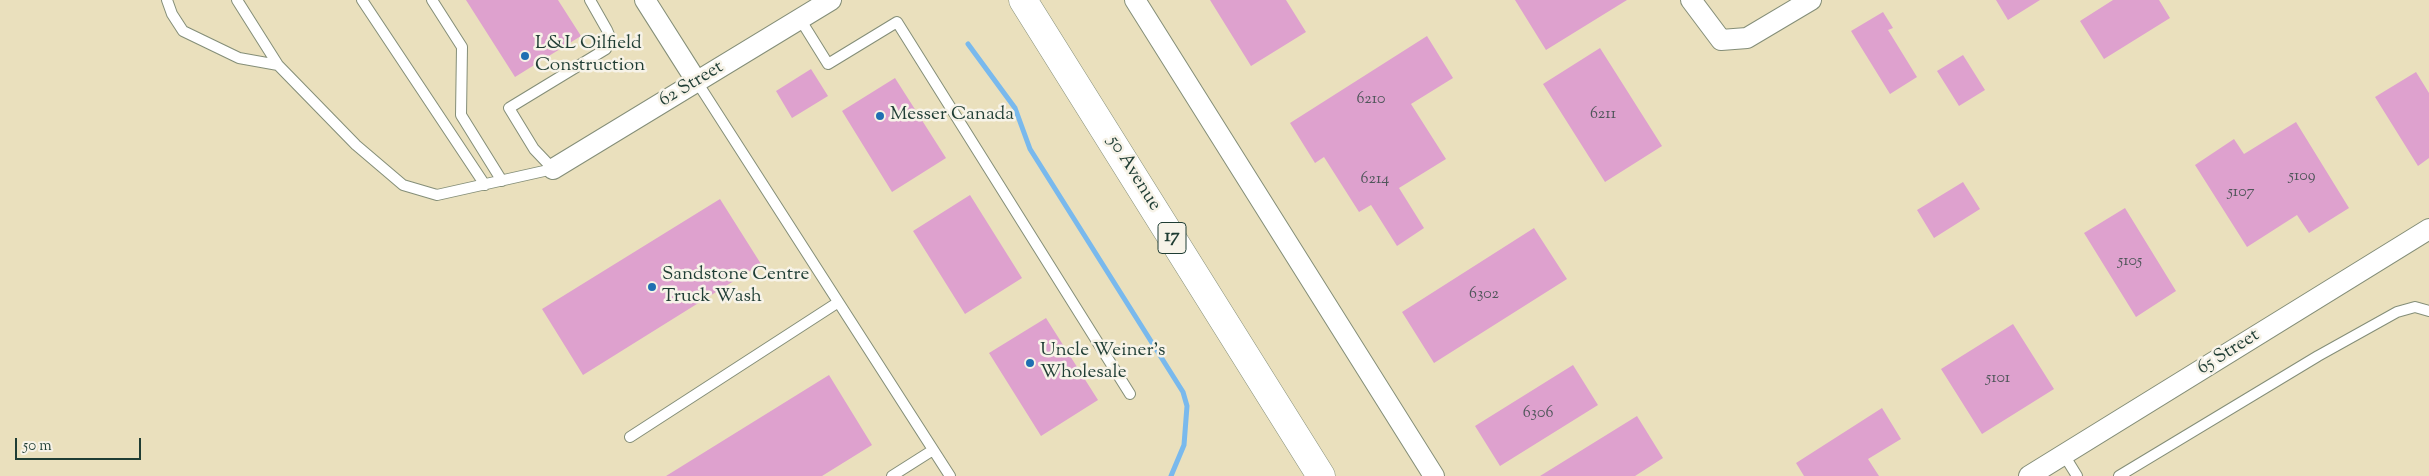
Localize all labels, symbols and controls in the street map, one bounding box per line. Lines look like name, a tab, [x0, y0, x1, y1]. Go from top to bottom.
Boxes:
place label: L&L Oilfield Construction	[535, 34, 645, 78]
marker: L&L Oilfield Construction	[519, 50, 531, 62]
street label: 62 Street	[656, 57, 728, 113]
house number: 6210	[1356, 90, 1386, 110]
place label: Messer Canada	[890, 105, 1014, 127]
house number: 6211	[1590, 105, 1616, 125]
marker: Messer Canada	[874, 110, 886, 122]
street label: 50 Avenue	[1101, 132, 1165, 216]
house number: 5109	[2289, 167, 2315, 187]
house number: 6214	[1361, 170, 1389, 190]
house number: 5107	[2227, 183, 2255, 203]
road number: 17	[1158, 222, 1186, 254]
house number: 5105	[2118, 252, 2142, 272]
place label: Sandstone Centre Truck Wash	[662, 265, 809, 309]
marker: Sandstone Centre Truck Wash	[646, 281, 658, 293]
house number: 6302	[1469, 285, 1499, 305]
street label: 65 Street	[2194, 325, 2264, 381]
place label: Uncle Weiner's Wholesale	[1040, 341, 1165, 385]
marker: Uncle Weiner's Wholesale	[1024, 357, 1036, 369]
house number: 5101	[1986, 369, 2010, 389]
house number: 6306	[1523, 404, 1553, 424]
scale bar	[18, 428, 144, 460]
text: 50 m	[23, 436, 52, 457]

